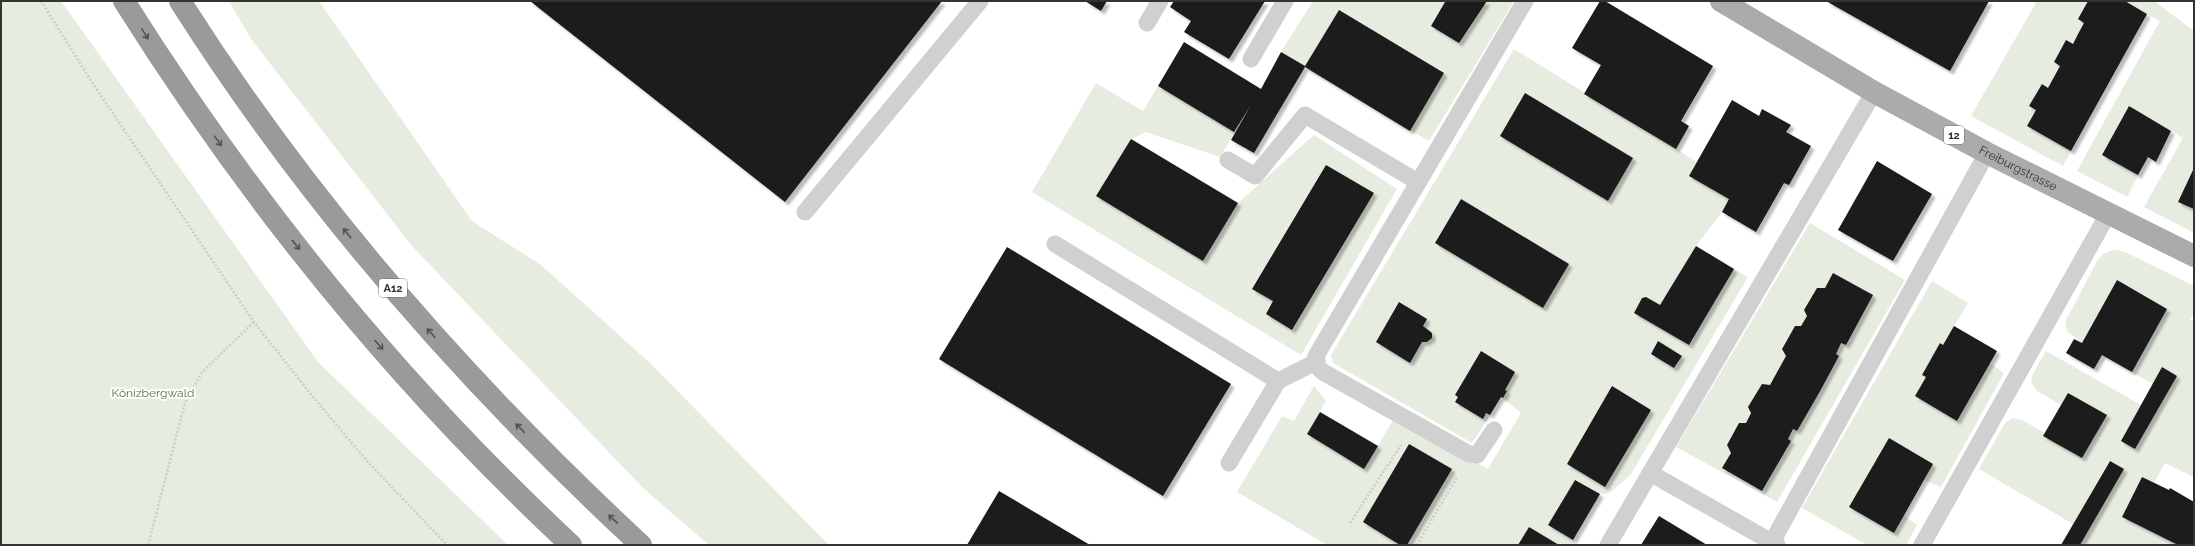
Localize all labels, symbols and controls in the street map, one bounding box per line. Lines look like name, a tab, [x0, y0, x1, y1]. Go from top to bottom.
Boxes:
one-way arrow	[141, 28, 149, 39]
road number: 12	[1944, 126, 1964, 144]
one-way arrow	[214, 136, 222, 147]
street label: Freiburgstrasse	[1976, 143, 2059, 194]
one-way arrow	[343, 228, 352, 239]
one-way arrow	[292, 240, 301, 251]
road number: A12	[379, 279, 407, 297]
one-way arrow	[427, 327, 436, 338]
one-way arrow	[375, 340, 384, 350]
park label: Könizbergwald	[112, 386, 194, 400]
one-way arrow	[515, 423, 525, 433]
one-way arrow	[608, 514, 618, 523]

